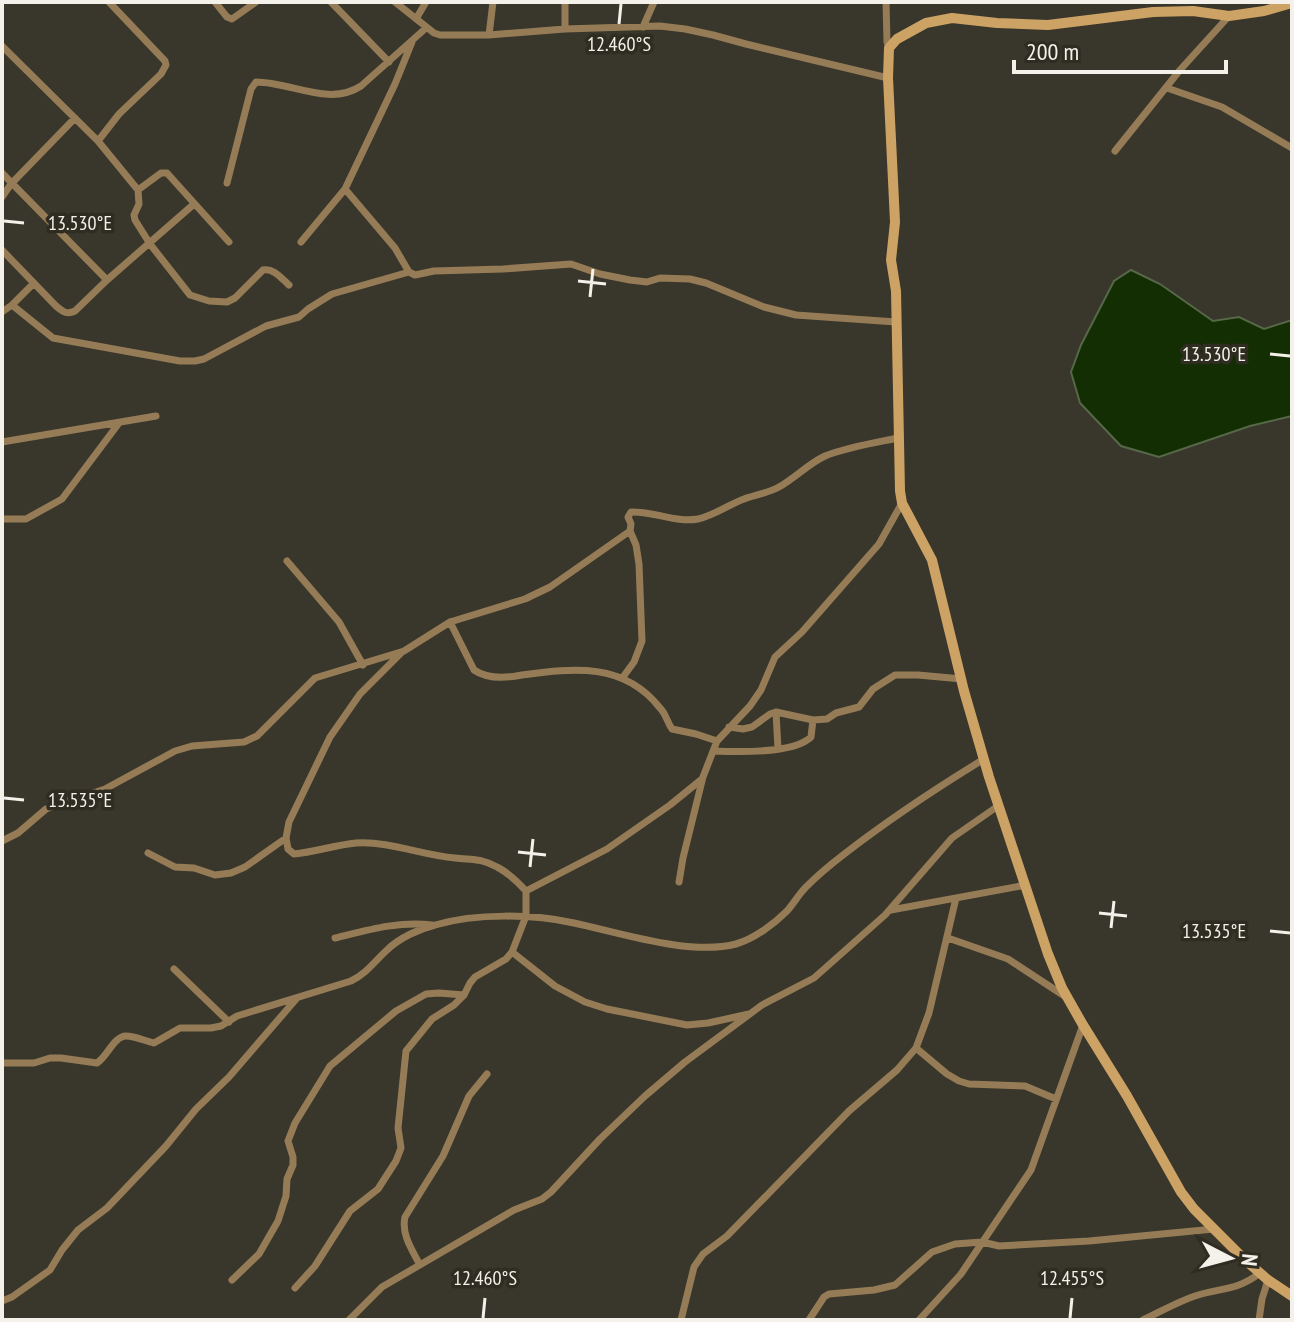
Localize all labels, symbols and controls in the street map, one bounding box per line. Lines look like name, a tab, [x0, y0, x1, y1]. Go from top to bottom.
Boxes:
scale bar	[1014, 24, 1226, 74]
text: 12.460°S	[587, 31, 651, 57]
text: 200 m	[1026, 36, 1079, 67]
text: 13.530°E	[48, 210, 112, 236]
text: 13.530°E	[1182, 341, 1246, 367]
text: 13.535°E	[48, 787, 112, 813]
text: 13.535°E	[1182, 918, 1246, 944]
north arrow	[1190, 1218, 1270, 1298]
text: N	[1235, 1253, 1264, 1267]
text: 12.460°S	[453, 1265, 517, 1291]
text: 12.455°S	[1040, 1265, 1104, 1291]

